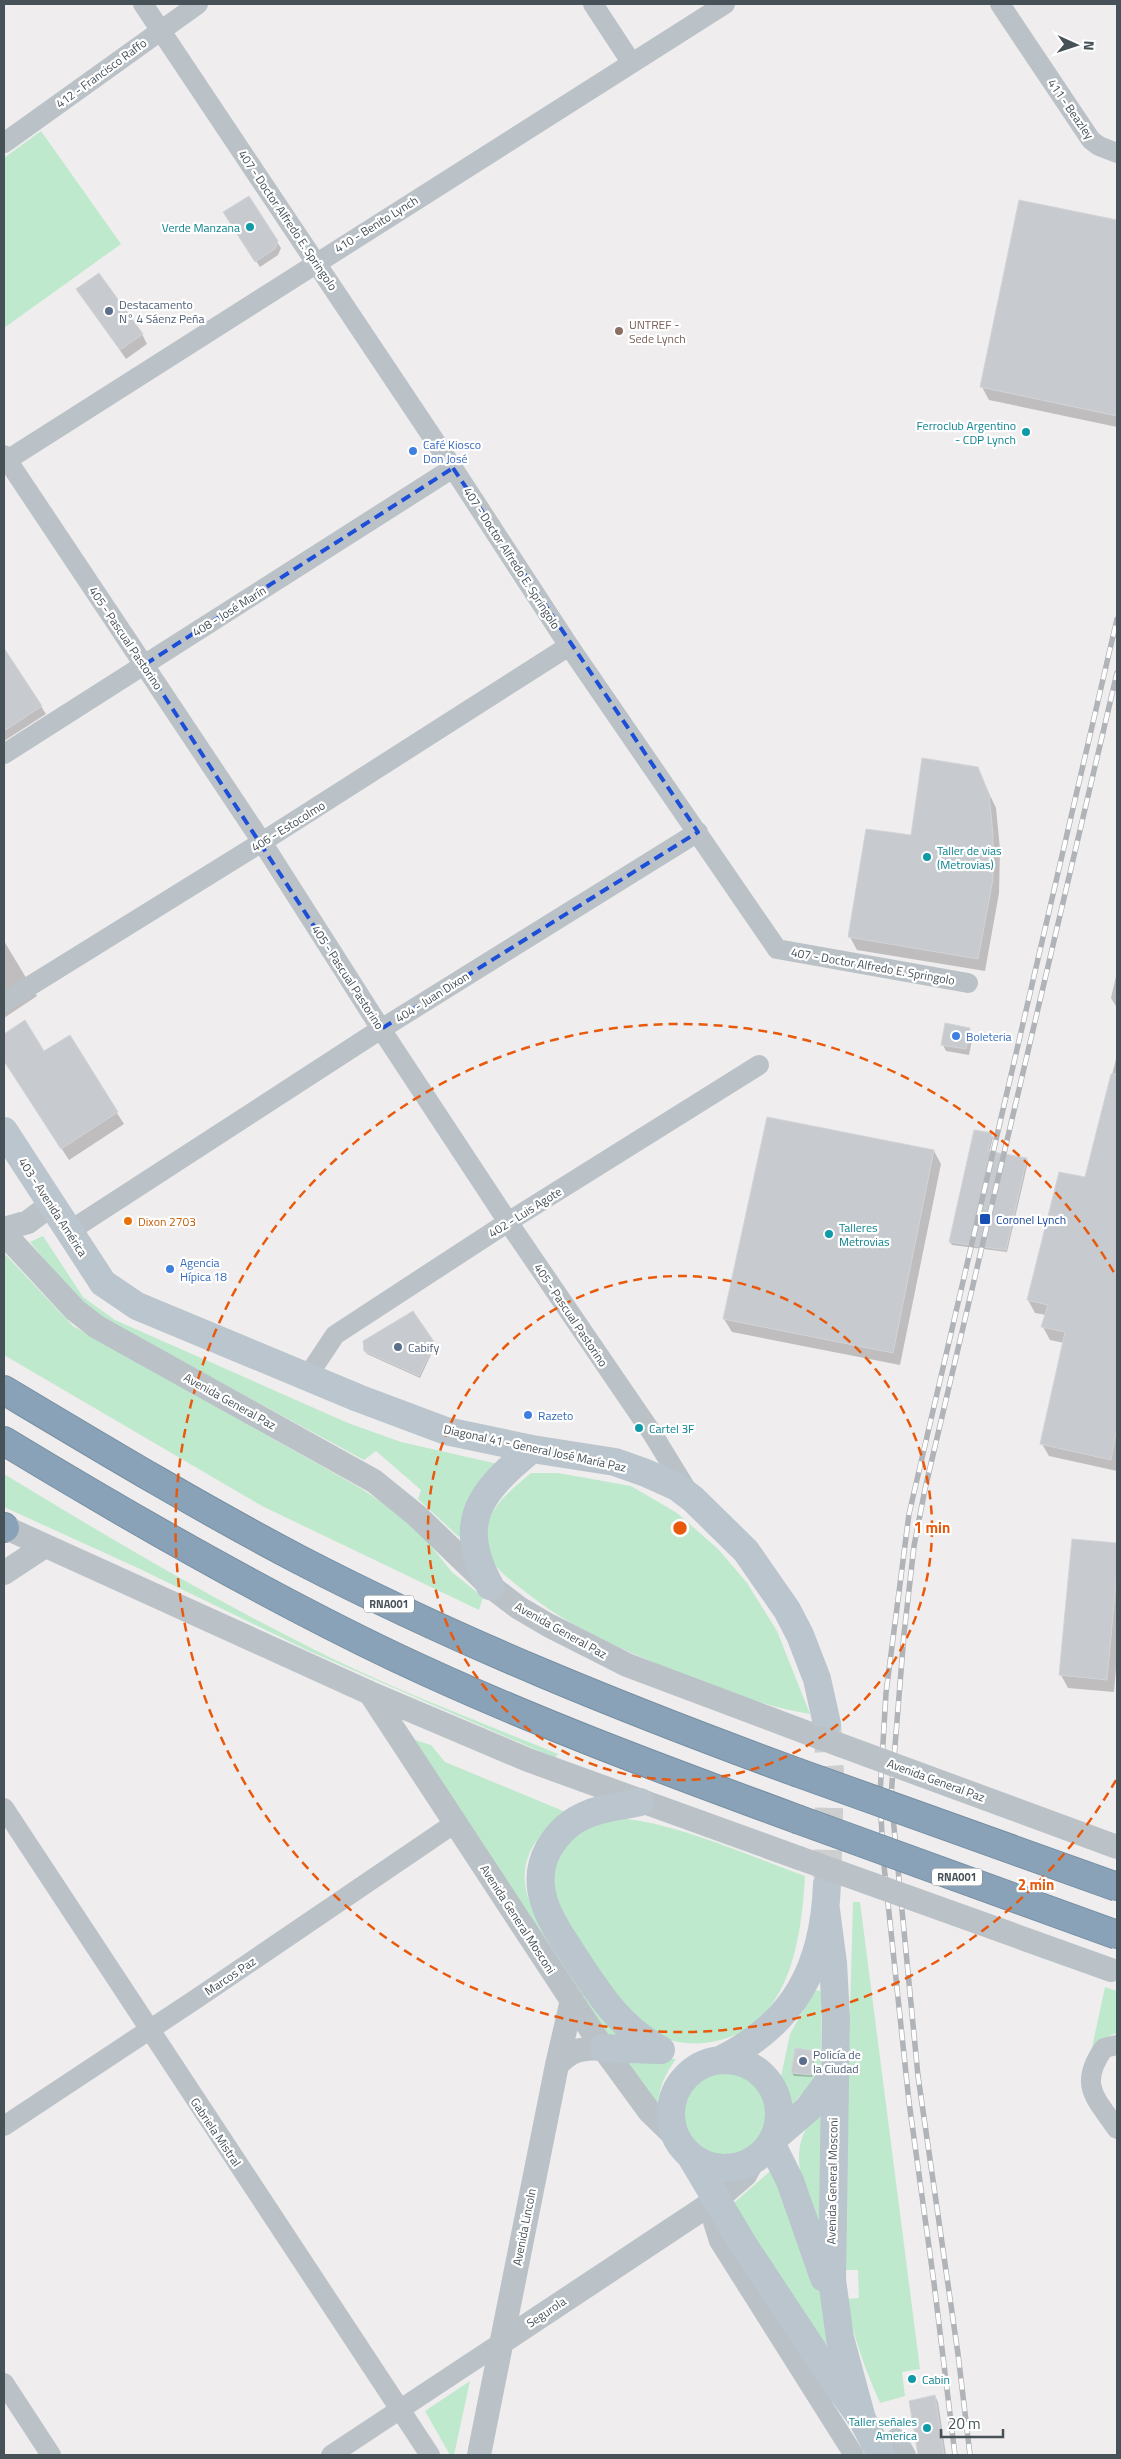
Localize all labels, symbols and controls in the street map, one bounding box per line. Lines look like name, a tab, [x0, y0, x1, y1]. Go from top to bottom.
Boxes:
north arrow	[1051, 20, 1101, 70]
street label: 412 - Francisco Raffo	[52, 33, 150, 113]
text: N	[1079, 40, 1100, 51]
street label: 411 - Beazley	[1043, 75, 1099, 143]
street label: 407 - Doctor Alfredo E. Springolo	[234, 146, 342, 294]
street label: 410 - Benito Lynch	[330, 191, 422, 257]
place label: Verde Manzana	[162, 218, 240, 237]
marker: Verde Manzana	[244, 221, 256, 233]
place label: Destacamento N° 4 Sáenz Peña	[119, 295, 205, 328]
marker: Destacamento N° 4 Sáenz Peña	[103, 305, 115, 317]
place label: UNTREF - Sede Lynch	[629, 315, 686, 348]
marker: UNTREF - Sede Lynch	[613, 325, 625, 337]
place label: Ferroclub Argentino - CDP Lynch	[917, 416, 1016, 449]
marker: Ferroclub Argentino - CDP Lynch	[1020, 426, 1032, 438]
place label: Café Kiosco Don José	[423, 435, 481, 468]
marker: Café Kiosco Don José	[407, 445, 419, 457]
street label: 407 - Doctor Alfredo E. Springolo	[459, 483, 565, 633]
street label: 408 - José Marín	[188, 581, 270, 641]
street label: 405 - Pascual Pastorino	[84, 582, 168, 694]
street label: 406 - Estocolmo	[247, 796, 329, 856]
place label: Taller de vias (Metrovias)	[937, 841, 1002, 874]
marker: Taller de vias (Metrovias)	[921, 851, 933, 863]
street label: 405 - Pascual Pastorino	[307, 921, 389, 1033]
street label: 407 - Doctor Alfredo E. Springolo	[790, 942, 956, 990]
street label: 404 - Juan Dixon	[391, 967, 473, 1027]
place label: Boleteria	[966, 1027, 1012, 1046]
marker: Boleteria	[950, 1030, 962, 1042]
street label: 403 - Avenida América	[14, 1154, 92, 1260]
street label: 402 - Luis Agote	[485, 1182, 565, 1242]
place label: Coronel Lynch	[996, 1210, 1066, 1229]
place label: Dixon 2703	[138, 1212, 196, 1231]
marker: Coronel Lynch	[978, 1212, 992, 1226]
marker: Dixon 2703	[122, 1215, 134, 1227]
place label: Talleres Metrovias	[839, 1218, 890, 1251]
marker: Talleres Metrovias	[823, 1228, 835, 1240]
place label: Agencia Hípica 18	[180, 1253, 227, 1286]
street label: 405 - Pascual Pastorino	[529, 1259, 613, 1371]
marker: Agencia Hípica 18	[164, 1263, 176, 1275]
place label: Cabify	[408, 1338, 439, 1357]
marker: Cabify	[392, 1341, 404, 1353]
street label: Avenida General Paz	[180, 1368, 280, 1434]
place label: Razeto	[538, 1406, 573, 1425]
marker: Razeto	[522, 1409, 534, 1421]
street label: Diagonal 41 - General José María Paz	[442, 1419, 628, 1477]
place label: Cartel 3F	[649, 1419, 694, 1438]
marker: Cartel 3F	[633, 1422, 645, 1434]
text: 1 min	[914, 1516, 950, 1539]
centre of rings	[671, 1519, 689, 1537]
road number: RNA001	[364, 1596, 414, 1612]
street label: Avenida General Paz	[511, 1597, 611, 1663]
street label: Avenida General Paz	[884, 1753, 988, 1807]
street label: Avenida General Mosconi	[476, 1861, 560, 1977]
road number: RNA001	[932, 1868, 982, 1885]
text: 2 min	[1018, 1873, 1054, 1896]
street label: Marcos Paz	[200, 1952, 260, 2000]
place label: Policía de la Ciudad	[813, 2045, 861, 2078]
marker: Policía de la Ciudad	[797, 2055, 809, 2067]
street label: Gabriela Mistral	[186, 2094, 246, 2170]
street label: Avenida General Mosconi	[821, 2117, 843, 2245]
street label: Avenida Lincoln	[507, 2187, 541, 2267]
street label: Segurola	[522, 2292, 570, 2332]
place label: Cabin	[922, 2370, 950, 2389]
marker: Cabin	[906, 2373, 918, 2385]
scale bar	[941, 2406, 1004, 2438]
place label: Taller señales America	[849, 2412, 917, 2445]
text: 20 m	[948, 2412, 981, 2435]
marker: Taller señales America	[921, 2422, 933, 2434]

